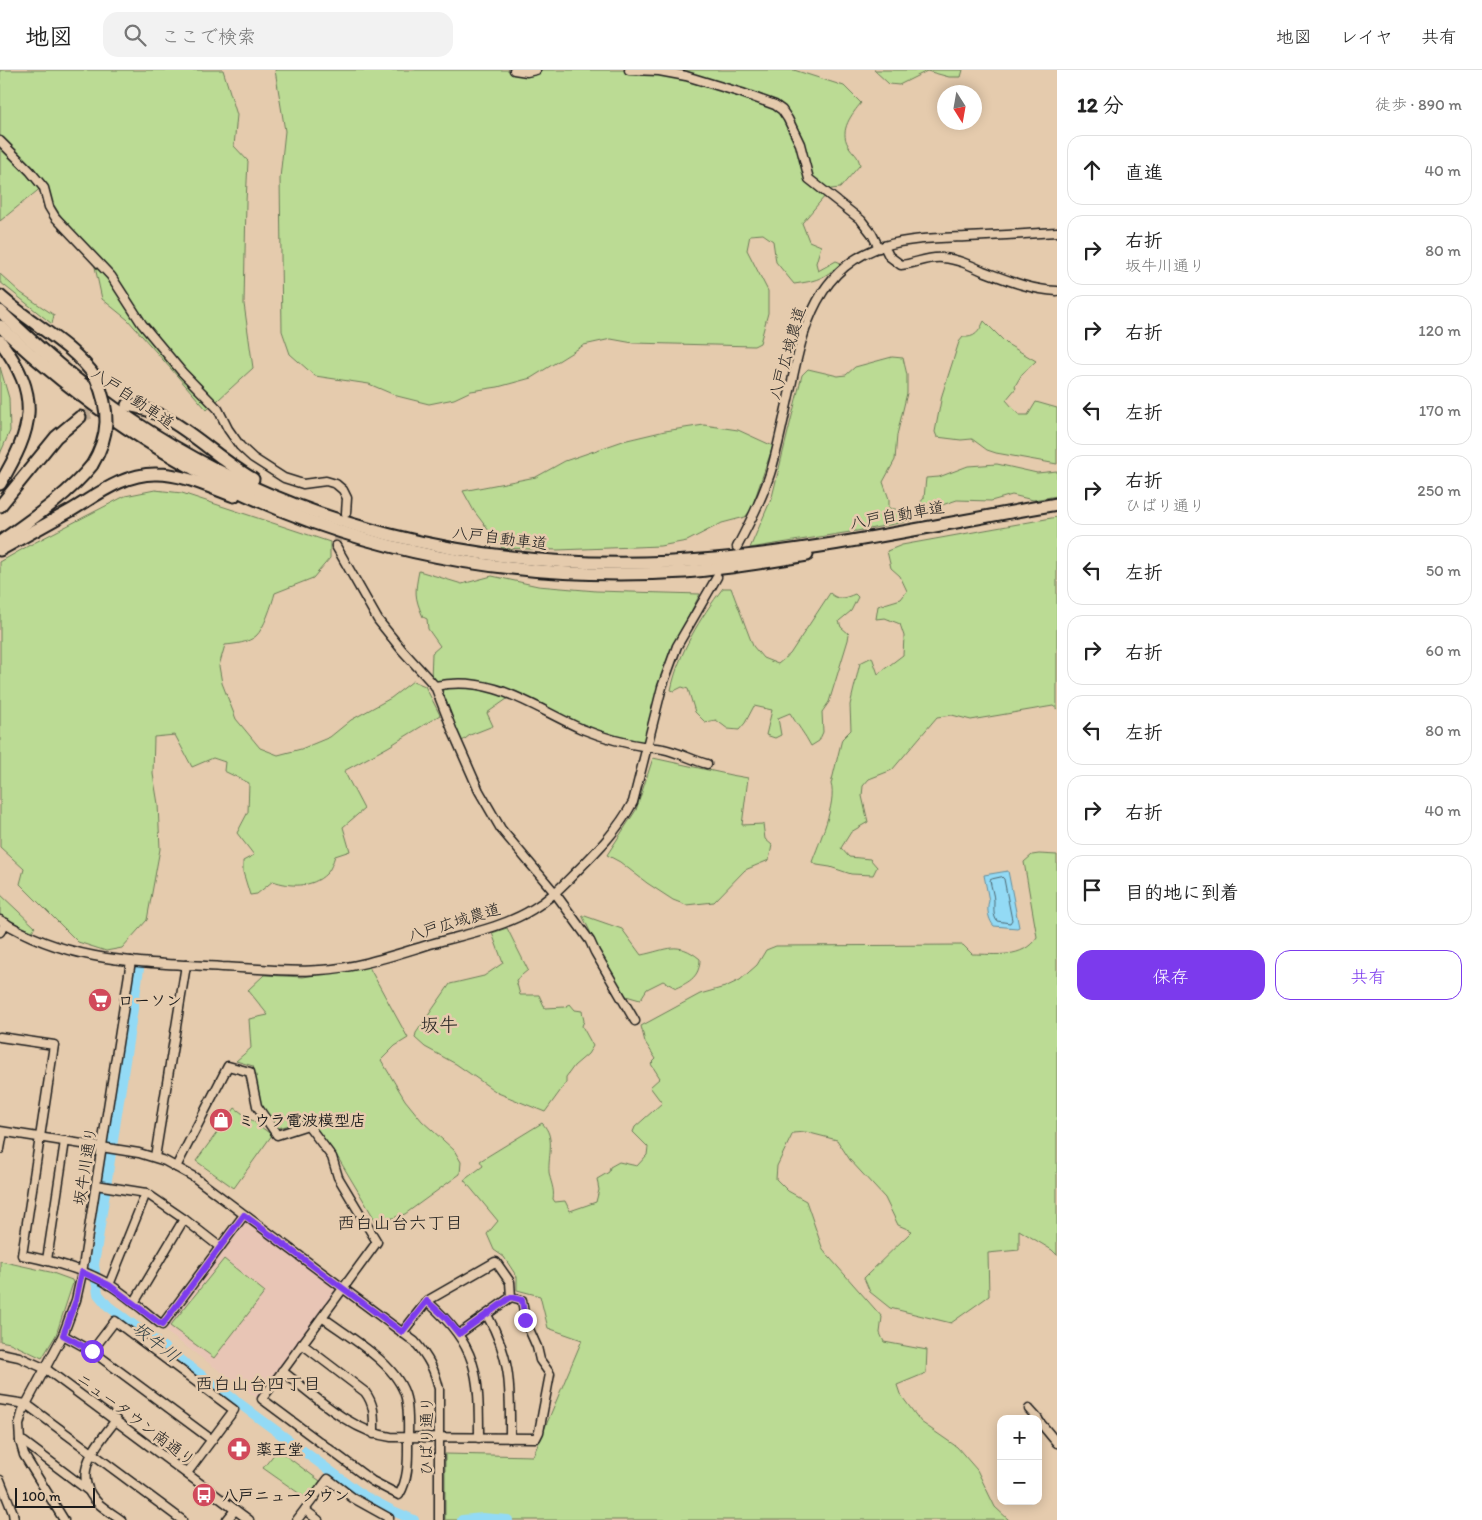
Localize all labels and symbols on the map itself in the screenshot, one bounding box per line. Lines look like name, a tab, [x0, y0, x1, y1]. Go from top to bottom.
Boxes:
north arrow	[937, 85, 982, 130]
street label: 八戸広域農道	[765, 304, 809, 402]
street label: 八戸自動車道	[88, 363, 178, 433]
street label: 八戸自動車道	[848, 497, 946, 533]
street label: 八戸自動車道	[451, 523, 549, 553]
street label: 八戸広域農道	[405, 899, 503, 945]
supermarket icon: ローソン	[87, 987, 113, 1013]
place label: ローソン	[118, 991, 182, 1010]
district label: 坂牛	[420, 1013, 458, 1036]
shop icon: ミウラ電波模型店	[208, 1107, 234, 1133]
place label: ミウラ電波模型店	[238, 1111, 366, 1130]
street label: 坂牛川通り	[69, 1125, 101, 1207]
district label: 西白山台六丁目	[337, 1212, 463, 1234]
route end	[514, 1309, 537, 1332]
water label: 坂牛川	[128, 1317, 184, 1367]
route start	[81, 1340, 104, 1363]
street label: ニュータウン南通り	[73, 1368, 199, 1470]
district label: 西白山台四丁目	[195, 1373, 321, 1395]
street label: ひばり通り	[417, 1396, 436, 1476]
pharmacy icon: 薬王堂	[226, 1436, 252, 1462]
place label: 薬王堂	[256, 1440, 304, 1459]
bus stop icon: 八戸ニュータウン	[191, 1482, 217, 1508]
scale bar	[15, 1485, 95, 1508]
place label: 八戸ニュータウン	[222, 1486, 350, 1505]

